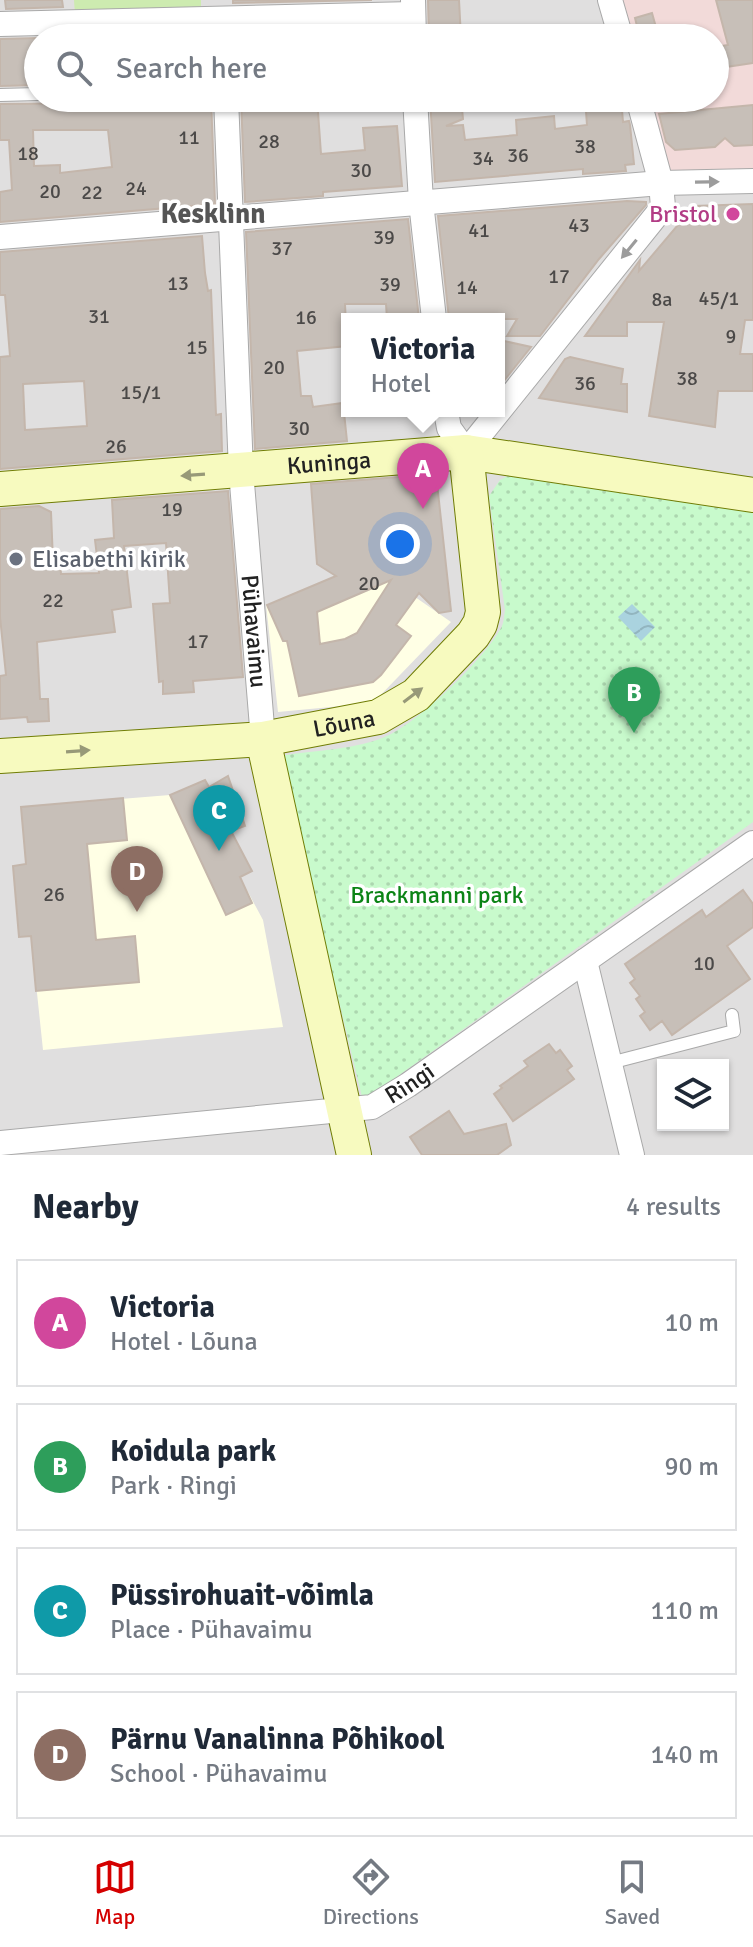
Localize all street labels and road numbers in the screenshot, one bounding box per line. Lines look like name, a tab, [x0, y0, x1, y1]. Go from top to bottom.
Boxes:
street label: Kuninga	[286, 445, 372, 481]
street label: Pühavaimu	[235, 574, 274, 689]
street label: Lõuna	[310, 703, 378, 744]
street label: Ringi	[379, 1056, 440, 1111]

